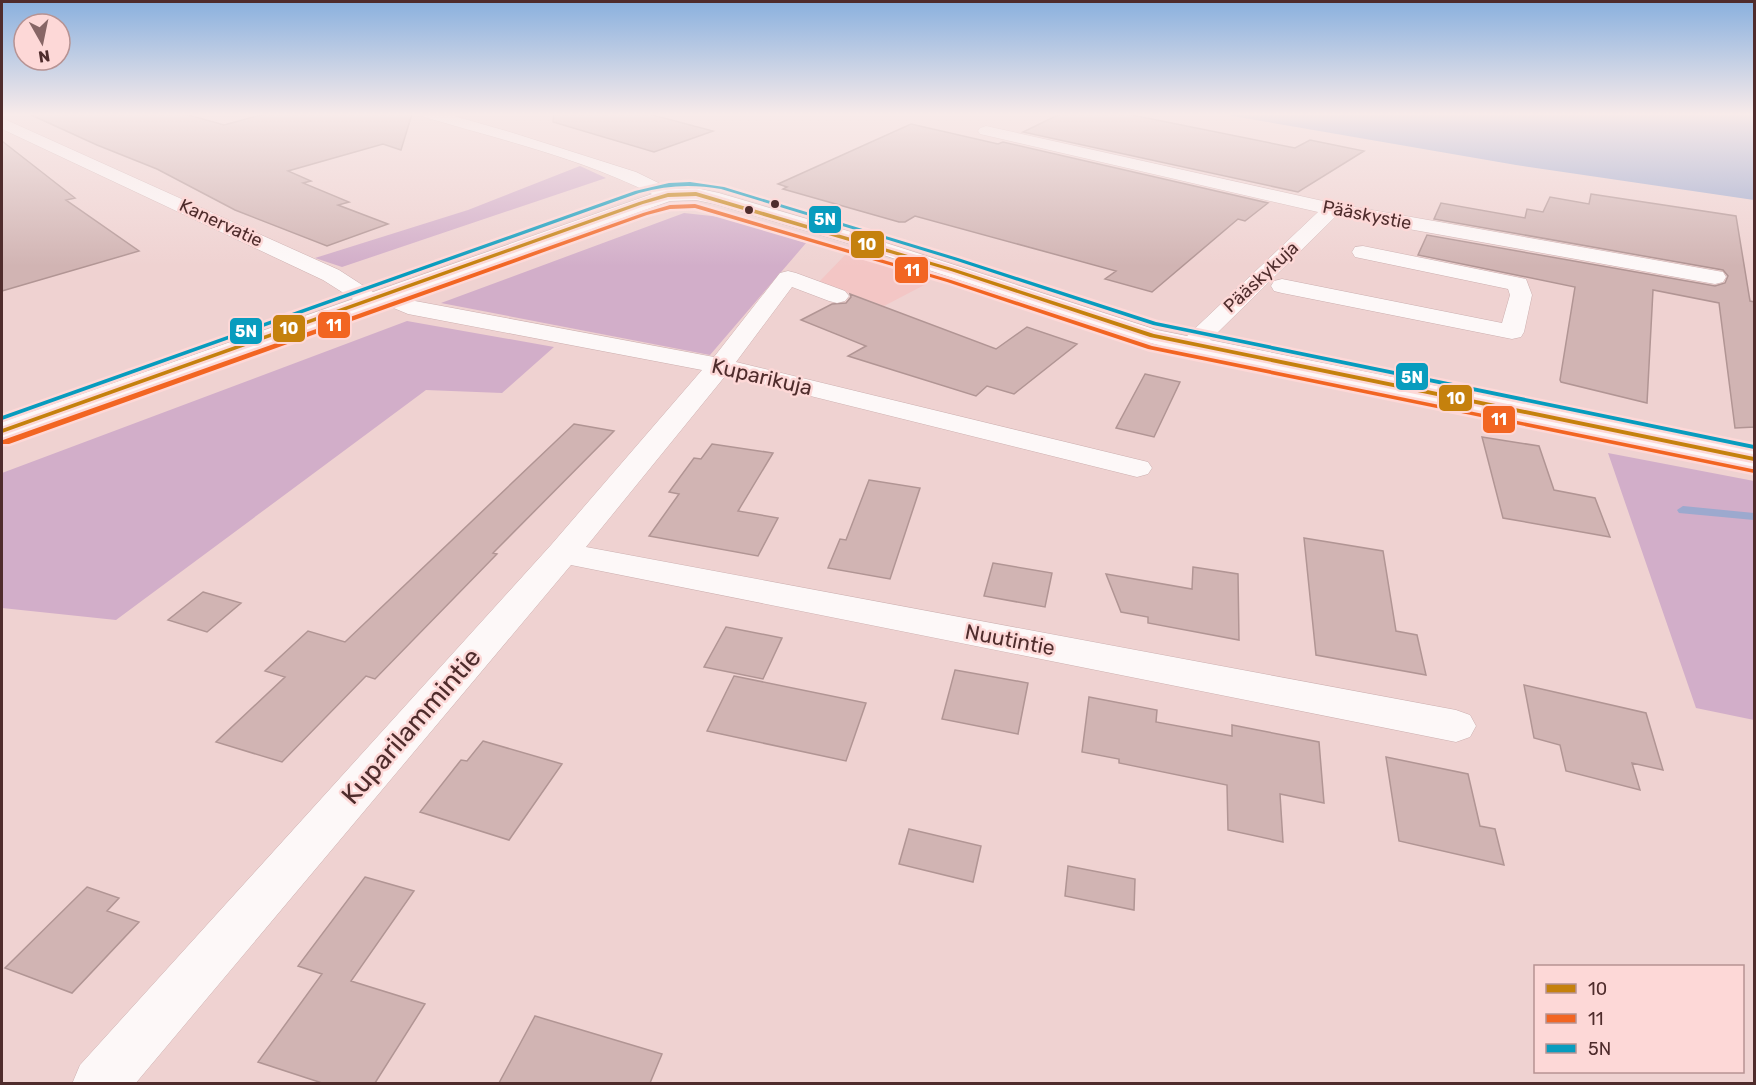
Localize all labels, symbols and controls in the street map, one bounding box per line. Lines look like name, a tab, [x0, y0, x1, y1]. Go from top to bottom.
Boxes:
north arrow	[12, 12, 72, 72]
text: N	[37, 46, 51, 67]
street label: Kanervatie	[176, 194, 266, 252]
street label: Pääskystie	[1321, 196, 1413, 234]
unlabelled marker	[769, 198, 781, 210]
unlabelled marker	[743, 204, 755, 216]
line badge: 5N	[808, 205, 842, 234]
text: 5N	[814, 210, 836, 229]
line badge: 10	[850, 230, 885, 259]
text: 10	[858, 235, 877, 254]
street label: Pääskykuja	[1219, 237, 1303, 317]
line badge: 11	[894, 256, 929, 284]
text: 11	[904, 261, 920, 280]
line badge: 11	[317, 311, 351, 339]
line badge: 10	[272, 314, 306, 343]
text: 11	[326, 316, 342, 335]
line badge: 5N	[229, 317, 263, 345]
text: 10	[280, 319, 299, 338]
text: 5N	[235, 322, 257, 341]
street label: Kuparikuja	[709, 353, 815, 400]
line badge: 5N	[1395, 362, 1429, 391]
text: 5N	[1401, 368, 1423, 387]
line badge: 10	[1438, 384, 1473, 412]
text: 10	[1447, 389, 1466, 408]
line badge: 11	[1482, 405, 1516, 434]
text: 11	[1491, 410, 1507, 429]
street label: Nuutintie	[963, 619, 1057, 660]
street label: Kuparilammintie	[335, 642, 488, 811]
legend	[1534, 965, 1744, 1073]
text: 10	[1588, 978, 1607, 1000]
text: 11	[1588, 1008, 1603, 1030]
text: 5N	[1588, 1038, 1611, 1060]

